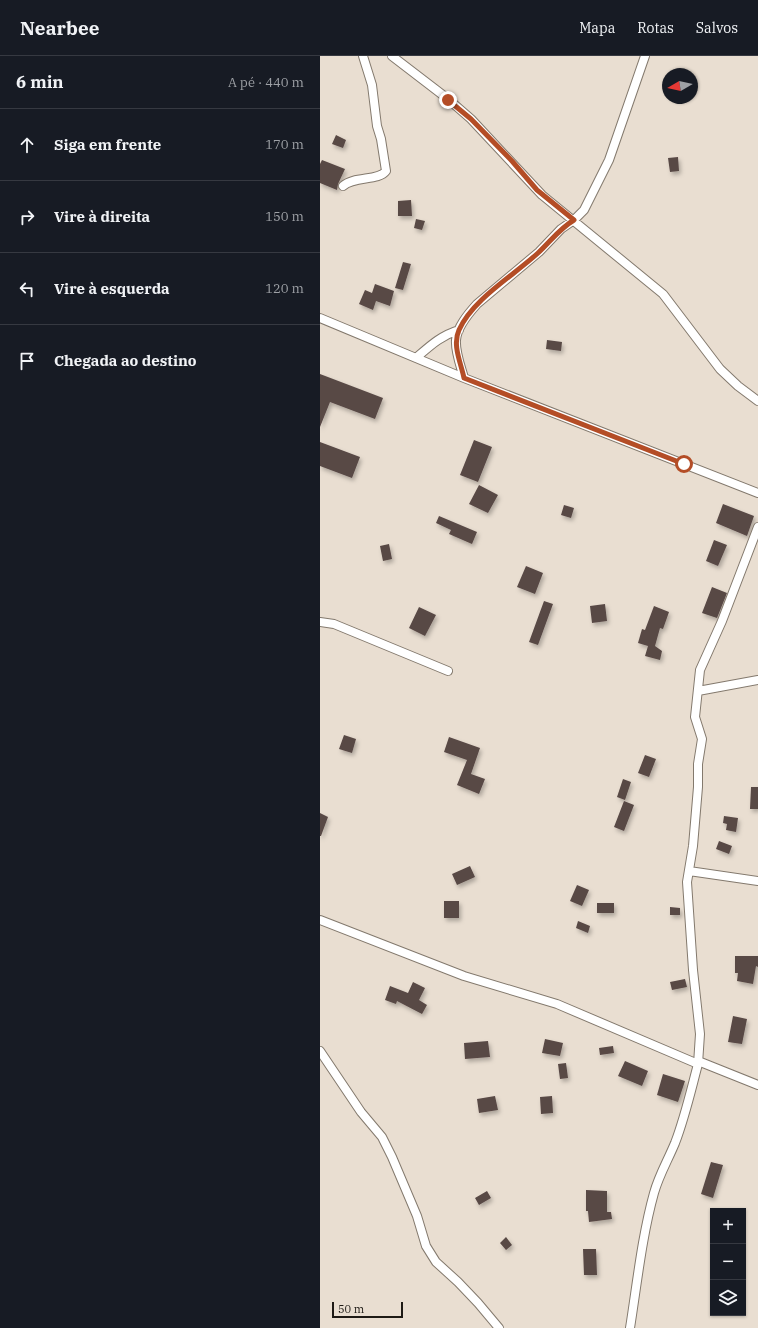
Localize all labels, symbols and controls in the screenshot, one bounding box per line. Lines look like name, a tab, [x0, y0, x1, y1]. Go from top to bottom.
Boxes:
text: Nearbee	[20, 16, 99, 40]
text: Mapa	[579, 19, 615, 37]
text: Rotas	[637, 19, 674, 37]
text: Salvos	[696, 19, 738, 37]
north arrow	[662, 68, 698, 104]
text: 6 min	[16, 71, 64, 93]
text: A pé · 440 m	[228, 74, 304, 91]
route end	[439, 91, 457, 109]
icon: ahead	[16, 134, 38, 156]
text: Siga em frente	[54, 135, 161, 154]
text: 170 m	[265, 136, 304, 153]
icon: right	[16, 206, 38, 228]
text: Vire à direita	[54, 207, 150, 226]
text: 150 m	[265, 208, 304, 225]
icon: left	[16, 278, 38, 300]
text: Vire à esquerda	[54, 279, 170, 298]
text: 120 m	[265, 280, 304, 297]
icon: arrive	[16, 350, 38, 372]
text: Chegada ao destino	[54, 351, 197, 370]
route start	[675, 455, 693, 473]
map controls	[710, 1208, 746, 1316]
button: +	[710, 1208, 746, 1244]
button: −	[710, 1244, 746, 1280]
button: layers	[710, 1280, 746, 1316]
scale bar	[332, 1300, 403, 1319]
text: 50 m	[338, 1302, 364, 1316]

